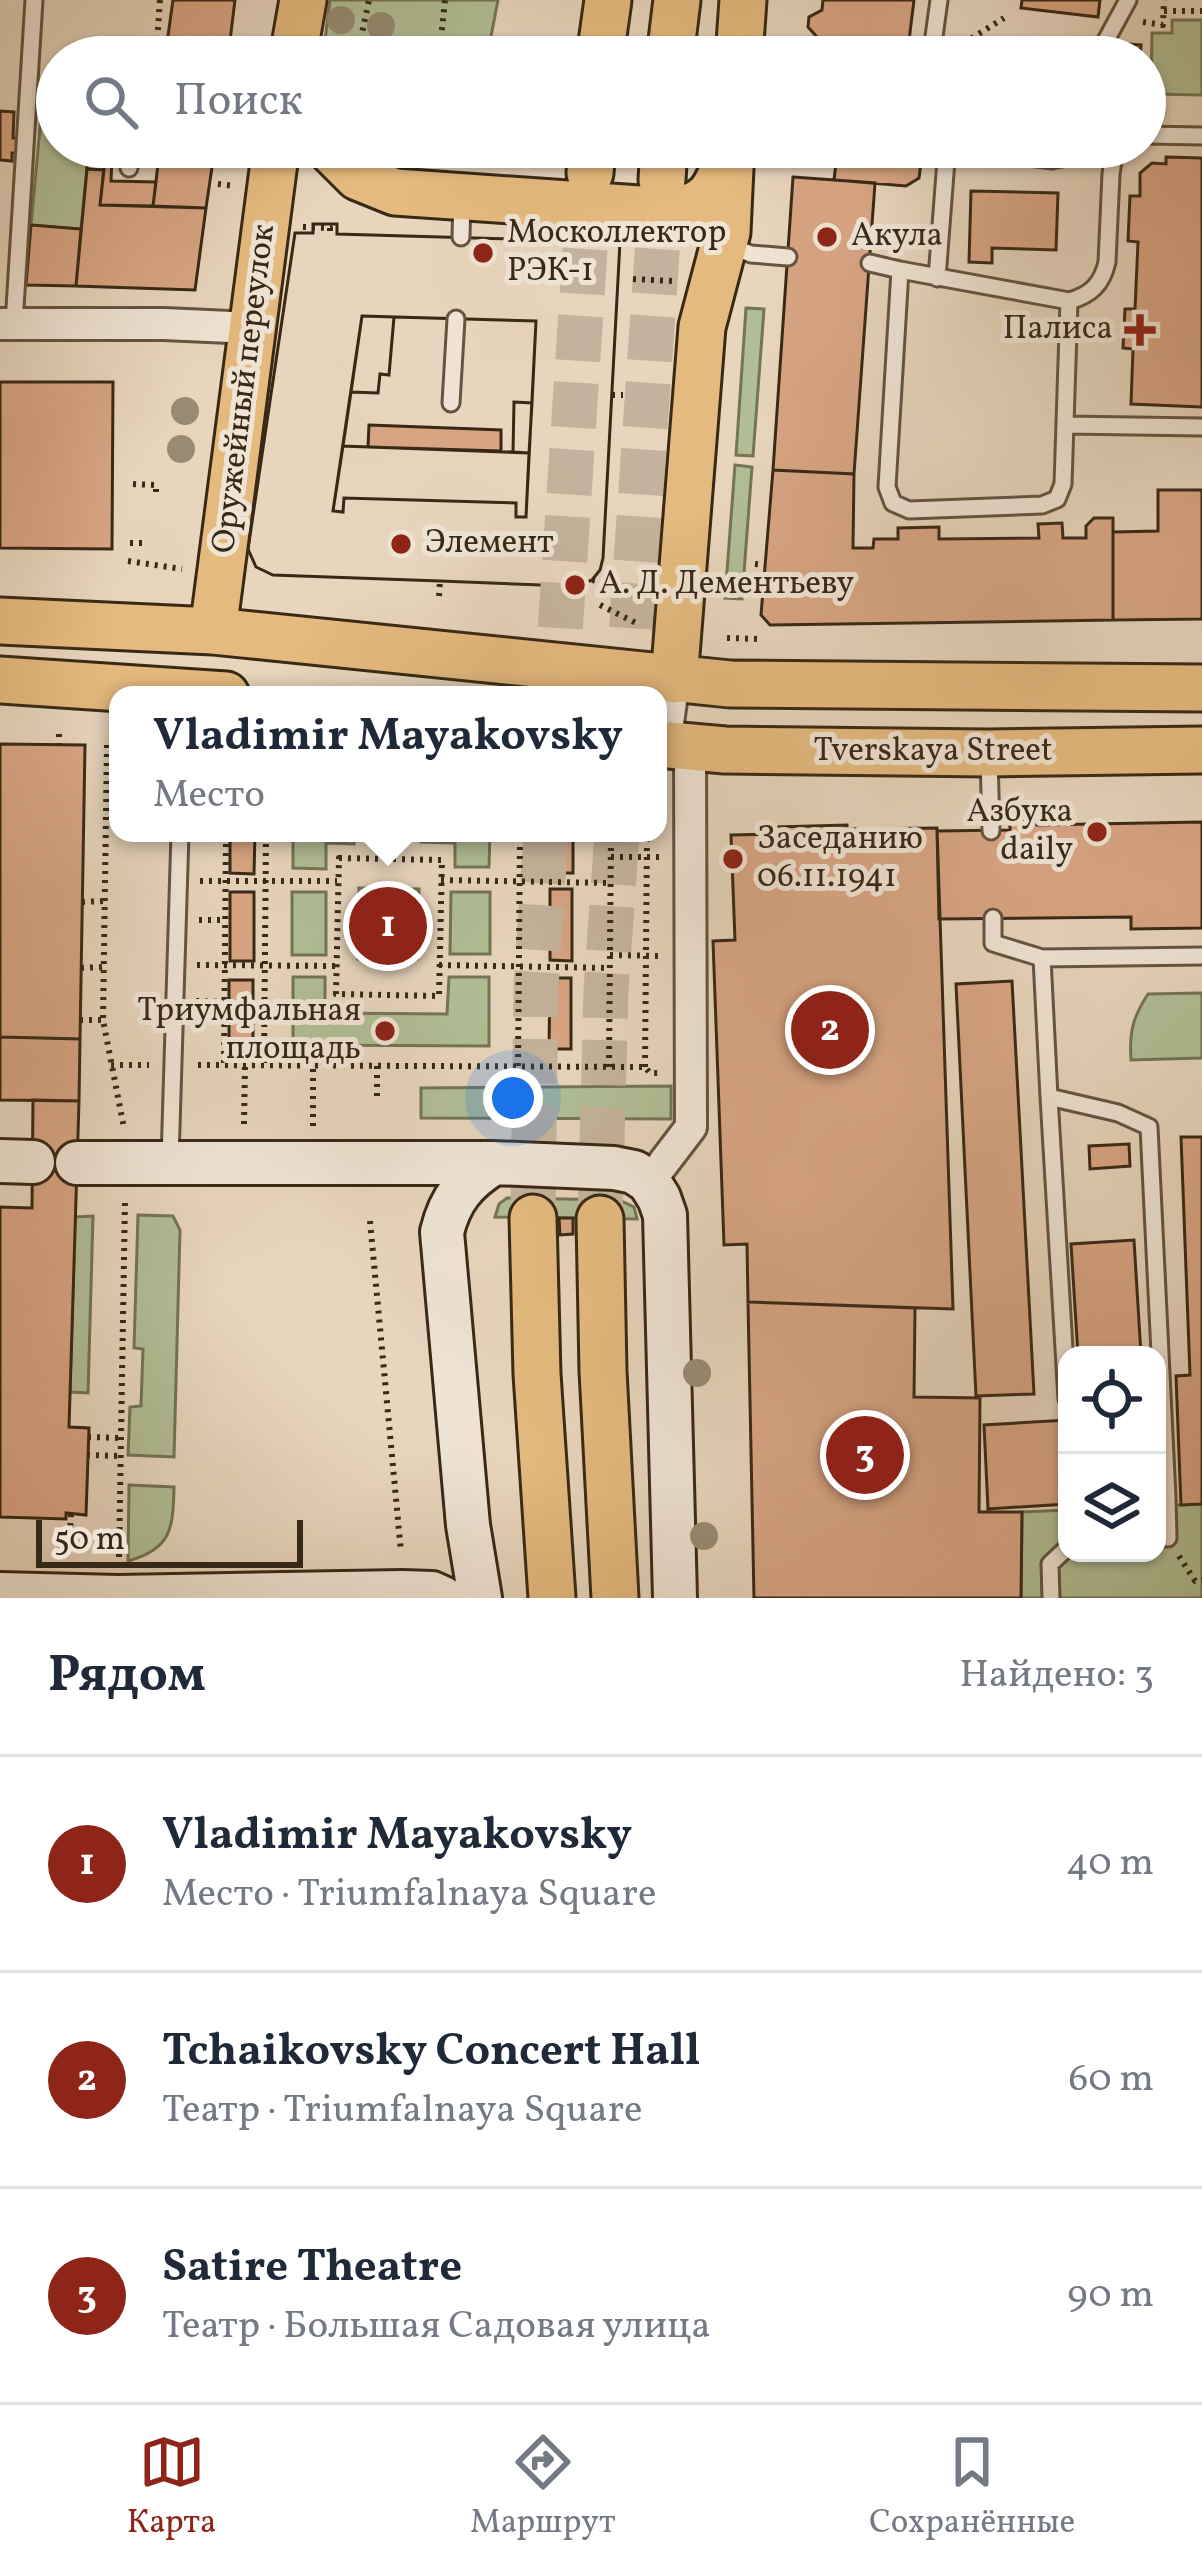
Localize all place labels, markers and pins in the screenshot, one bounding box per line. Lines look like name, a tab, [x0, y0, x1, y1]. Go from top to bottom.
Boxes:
place label: Москоллектор РЭК-1	[507, 211, 726, 295]
place label: Акула	[851, 214, 943, 260]
marker: Акула	[814, 224, 840, 250]
marker: Москоллектор РЭК-1	[470, 240, 496, 266]
place label: Палиса	[1003, 307, 1113, 353]
marker: Палиса	[1124, 314, 1156, 346]
place label: Элемент	[425, 521, 554, 567]
marker: Элемент	[388, 531, 414, 557]
place label: А. Д. Дементьеву	[599, 562, 854, 608]
marker: А. Д. Дементьеву	[562, 572, 588, 598]
place label: Азбука daily	[966, 790, 1073, 874]
place label: Заседанию 06.11.1941	[757, 817, 923, 901]
marker: Азбука daily	[1084, 819, 1110, 845]
marker: Заседанию 06.11.1941	[720, 846, 746, 872]
pin: 1	[349, 881, 427, 971]
pin: 2	[791, 985, 869, 1075]
place label: Триумфальная площадь	[137, 989, 361, 1073]
marker: Триумфальная площадь	[372, 1018, 398, 1044]
pin: 3	[826, 1410, 904, 1500]

